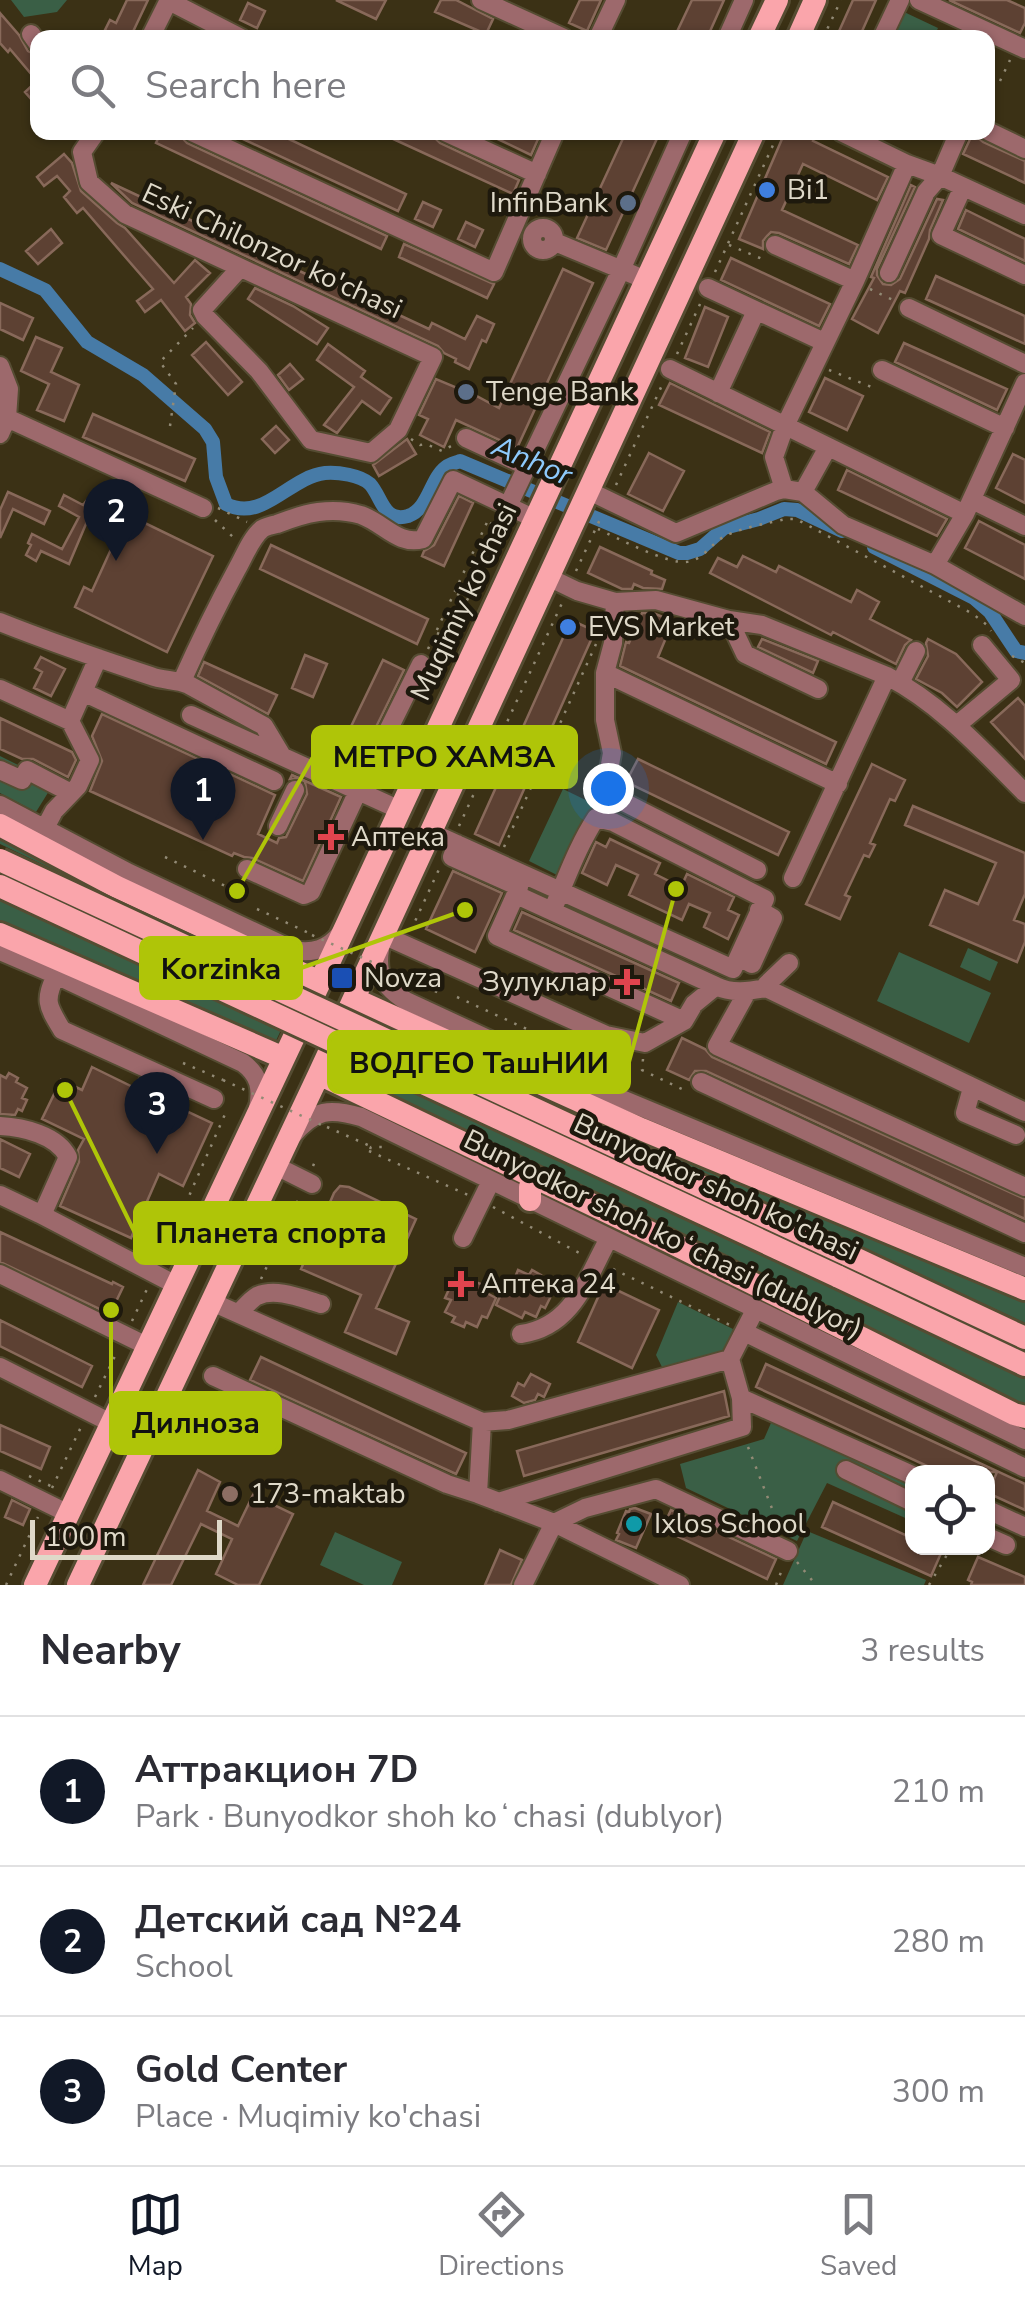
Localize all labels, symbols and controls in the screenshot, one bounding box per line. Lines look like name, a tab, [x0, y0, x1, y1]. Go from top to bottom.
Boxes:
search box	[30, 30, 995, 140]
icon: search	[65, 58, 120, 113]
text: Search here	[145, 60, 346, 111]
place label: Bi1	[787, 171, 829, 209]
street label: Eski Chilonzor ko'chasi	[136, 174, 408, 328]
marker: Bi1	[756, 179, 778, 201]
place label: InfinBank	[490, 184, 609, 222]
marker: InfinBank	[617, 192, 639, 214]
place label: Tenge Bank	[486, 373, 635, 411]
marker: Tenge Bank	[455, 381, 477, 403]
water label: Anhor	[485, 425, 580, 497]
pin: 2	[84, 478, 148, 561]
street label: Muqimiy ko'chasi	[402, 497, 526, 707]
place label: EVS Market	[588, 608, 735, 646]
marker: EVS Market	[557, 616, 579, 638]
callout: МЕТРО ХАМЗА	[313, 727, 576, 787]
text: МЕТРО ХАМЗА	[333, 737, 556, 778]
pin: 1	[170, 758, 236, 840]
your location	[583, 763, 634, 814]
place label: Аптека	[351, 818, 445, 856]
marker: Аптека	[320, 826, 342, 848]
callout: Korzinka	[141, 938, 301, 998]
text: Korzinka	[161, 949, 281, 990]
place label: Novza	[364, 959, 442, 997]
place label: Зулуклар	[482, 963, 607, 1001]
marker: Novza	[329, 965, 355, 991]
marker: Зулуклар	[616, 971, 638, 993]
callout: ВОДГЕО ТашНИИ	[329, 1032, 629, 1092]
text: ВОДГЕО ТашНИИ	[349, 1043, 609, 1084]
pin: 3	[124, 1072, 190, 1154]
street label: Bunyodkor shoh ko'chasi	[567, 1104, 865, 1270]
street label: Bunyodkor shoh koʻchasi (dublyor)	[457, 1121, 869, 1347]
callout: Планета спорта	[135, 1203, 406, 1263]
text: Планета спорта	[155, 1213, 387, 1254]
place label: Аптека 24	[481, 1265, 616, 1303]
marker: Аптека 24	[450, 1273, 472, 1295]
callout: Дилноза	[111, 1393, 280, 1453]
text: Дилноза	[132, 1403, 260, 1444]
map controls	[905, 1465, 995, 1555]
button: locate	[905, 1465, 995, 1555]
place label: 173-maktab	[250, 1475, 406, 1513]
marker: 173-maktab	[219, 1483, 241, 1505]
place label: Ixlos School	[654, 1505, 806, 1543]
marker: Ixlos School	[623, 1513, 645, 1535]
scale bar	[30, 1515, 222, 1560]
text: 100 m	[45, 1518, 127, 1556]
text: Nearby	[40, 1622, 181, 1679]
text: 3 results	[860, 1629, 985, 1672]
text: Аттракцион 7D	[135, 1744, 419, 1795]
text: 1	[63, 1770, 82, 1813]
text: 210 m	[892, 1770, 985, 1813]
text: Park · Bunyodkor shoh koʻchasi (dublyor)	[135, 1795, 724, 1838]
text: Детский сад №24	[135, 1894, 461, 1945]
text: 2	[63, 1920, 82, 1963]
text: 280 m	[892, 1920, 985, 1963]
text: School	[135, 1945, 233, 1988]
text: Gold Center	[135, 2044, 347, 2095]
text: 3	[63, 2070, 82, 2113]
text: 300 m	[892, 2070, 985, 2113]
text: Place · Muqimiy ko'chasi	[135, 2095, 481, 2138]
tab: Map	[128, 2187, 183, 2285]
tab: Directions	[438, 2187, 564, 2285]
tab: Saved	[820, 2187, 897, 2285]

